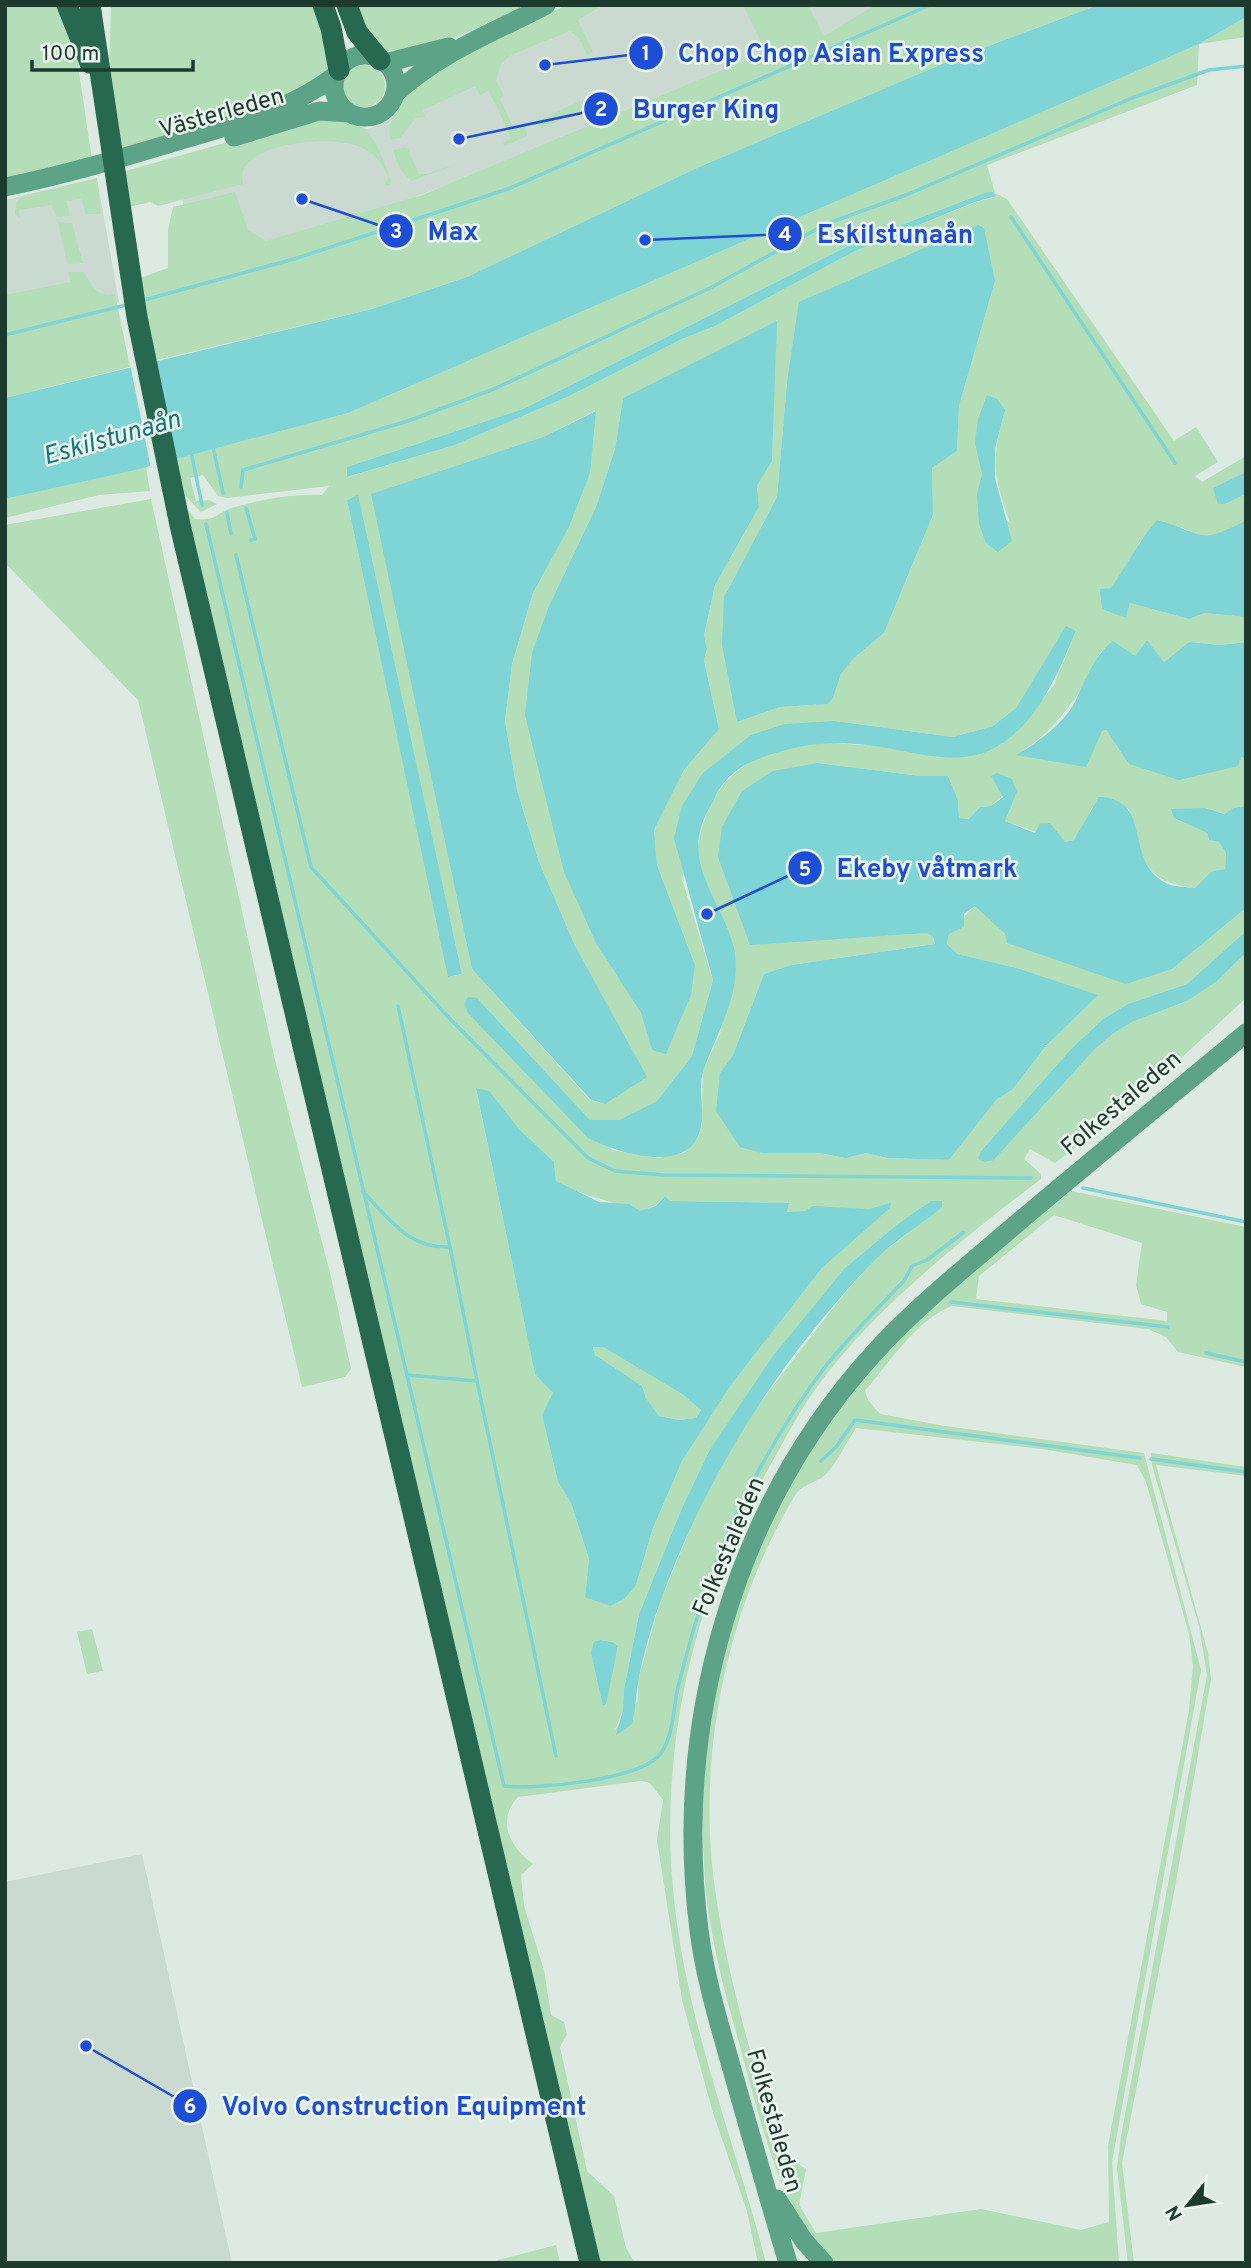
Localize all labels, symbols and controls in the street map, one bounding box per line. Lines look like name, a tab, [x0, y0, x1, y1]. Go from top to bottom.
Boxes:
scale bar	[32, 28, 192, 72]
callout: Chop Chop Asian Express	[629, 29, 999, 76]
text: Chop Chop Asian Express	[678, 39, 984, 72]
text: 100 m	[42, 41, 99, 68]
text: 1	[642, 41, 650, 68]
street label: Västerleden	[156, 82, 288, 146]
callout: Burger King	[584, 85, 793, 132]
text: Burger King	[633, 95, 779, 128]
text: 2	[595, 97, 607, 124]
callout: Max	[379, 208, 492, 255]
callout: Eskilstunaån	[768, 210, 987, 257]
text: Max	[428, 217, 478, 250]
text: 3	[390, 219, 402, 246]
text: Eskilstunaån	[817, 220, 973, 253]
text: 4	[778, 222, 792, 249]
water label: Eskilstunaån	[39, 404, 185, 474]
callout: Ekeby våtmark	[788, 845, 1031, 892]
text: Ekeby våtmark	[837, 854, 1017, 887]
text: 5	[799, 857, 811, 884]
street label: Folkestaleden	[1056, 1045, 1188, 1163]
street label: Folkestaleden	[687, 1473, 773, 1621]
street label: Folkestaleden	[738, 2046, 808, 2196]
callout: Volvo Construction Equipment	[173, 2083, 601, 2130]
text: Volvo Construction Equipment	[222, 2092, 586, 2125]
text: 6	[184, 2094, 196, 2121]
north arrow	[1153, 2170, 1223, 2240]
text: N	[1161, 2201, 1189, 2224]

